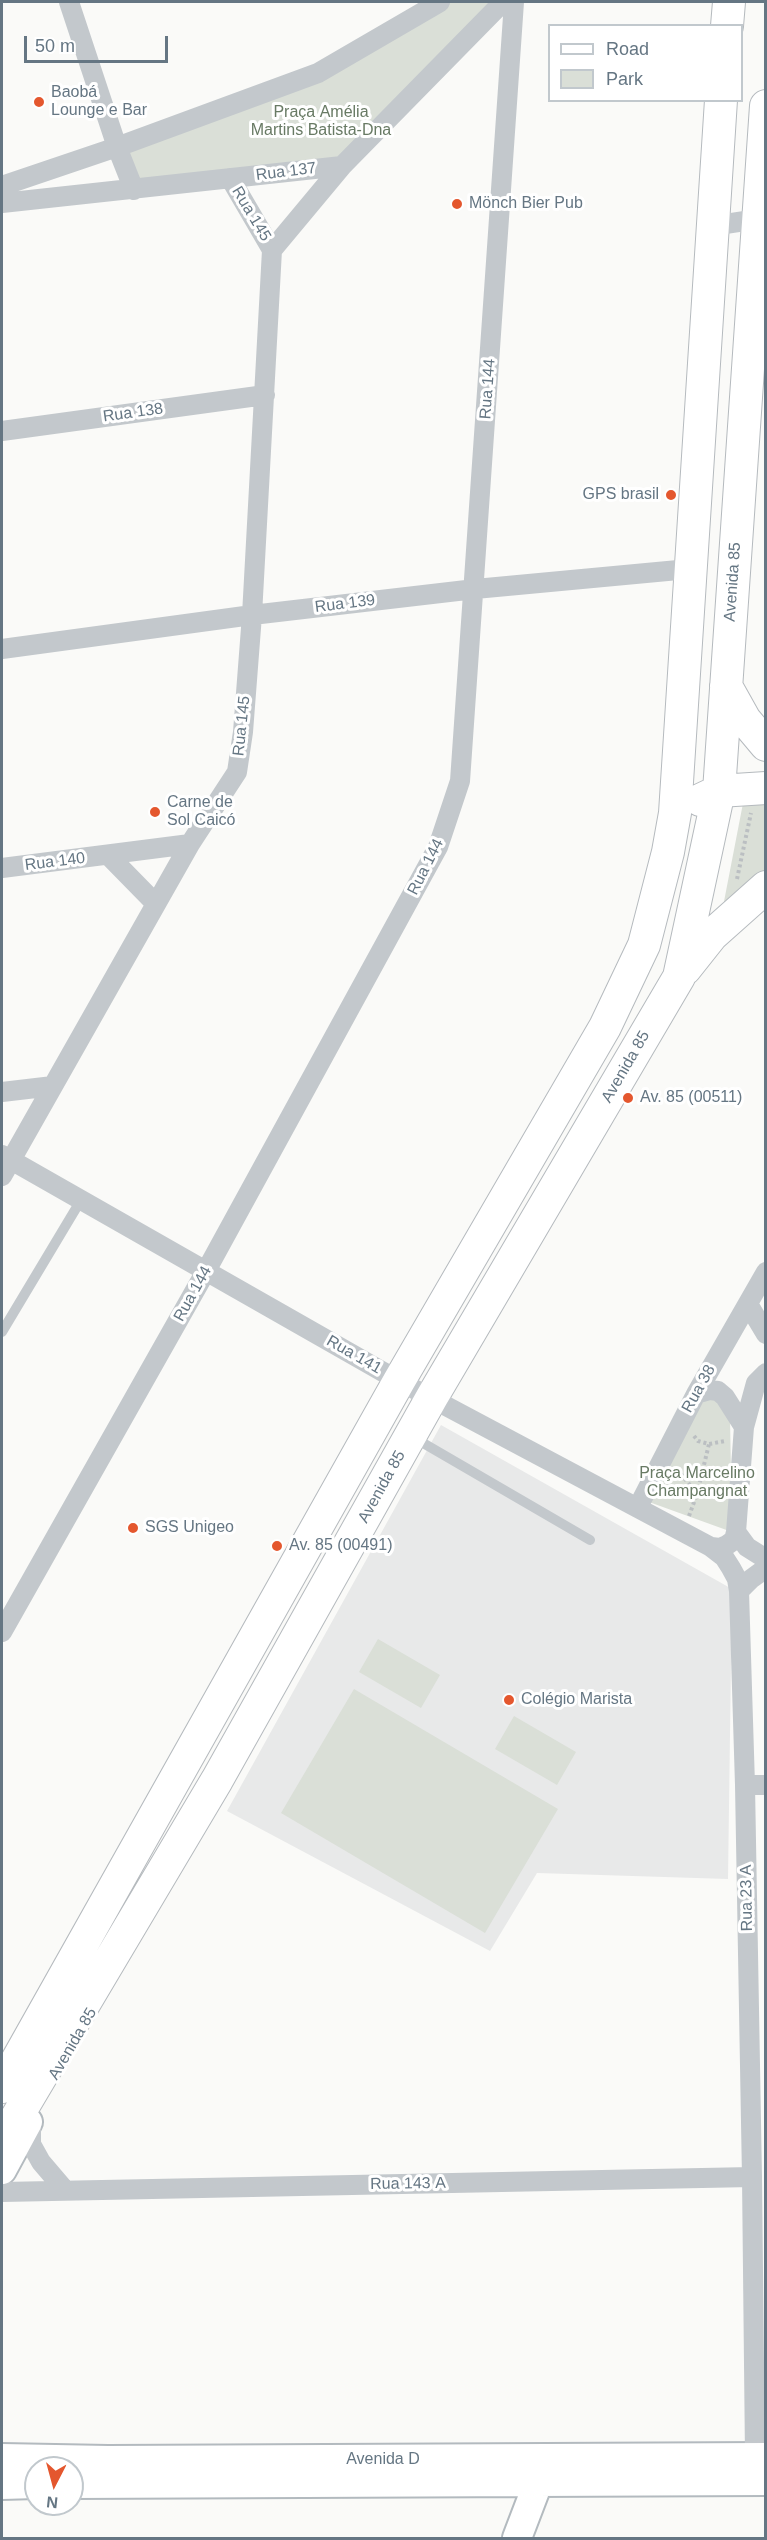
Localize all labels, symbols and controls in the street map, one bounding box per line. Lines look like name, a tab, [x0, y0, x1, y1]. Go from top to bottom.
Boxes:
scale bar	[27, 24, 171, 62]
legend	[548, 24, 743, 102]
text: 50 m	[35, 36, 75, 56]
text: Road	[606, 39, 649, 59]
text: Park	[606, 69, 643, 89]
place label: Baobá Lounge e Bar	[51, 83, 147, 121]
marker: Baobá Lounge e Bar	[32, 95, 46, 109]
park label: Praça Amélia Martins Batista-Dna	[251, 103, 391, 141]
street label: Rua 137	[255, 159, 317, 185]
street label: Rua 145	[227, 183, 275, 245]
place label: Mönch Bier Pub	[469, 194, 583, 214]
marker: Mönch Bier Pub	[450, 197, 464, 211]
street label: Rua 144	[476, 358, 500, 420]
street label: Rua 138	[102, 399, 164, 427]
place label: GPS brasil	[583, 485, 659, 505]
marker: GPS brasil	[664, 488, 678, 502]
street label: Avenida 85	[721, 542, 745, 622]
street label: Rua 139	[314, 591, 376, 617]
street label: Rua 145	[229, 695, 255, 757]
place label: Carne de Sol Caicó	[167, 793, 235, 831]
marker: Carne de Sol Caicó	[148, 805, 162, 819]
street label: Rua 144	[404, 836, 448, 898]
street label: Rua 140	[24, 849, 86, 875]
street label: Avenida 85	[598, 1028, 654, 1106]
place label: Av. 85 (00511)	[640, 1088, 742, 1108]
marker: Av. 85 (00511)	[621, 1091, 635, 1105]
street label: Rua 144	[170, 1263, 216, 1325]
street label: Rua 141	[323, 1332, 385, 1378]
street label: Rua 38	[678, 1362, 720, 1416]
street label: Avenida 85	[354, 1447, 410, 1527]
park label: Praça Marcelino Champangnat	[639, 1464, 755, 1502]
place label: SGS Unigeo	[145, 1518, 234, 1538]
marker: SGS Unigeo	[126, 1521, 140, 1535]
place label: Av. 85 (00491)	[289, 1536, 392, 1556]
marker: Av. 85 (00491)	[270, 1539, 284, 1553]
place label: Colégio Marista	[521, 1690, 632, 1710]
marker: Colégio Marista	[502, 1693, 516, 1707]
street label: Rua 23 A	[737, 1864, 757, 1932]
street label: Avenida 85	[45, 2005, 101, 2083]
street label: Rua 143 A	[370, 2174, 446, 2194]
street label: Avenida D	[346, 2450, 420, 2470]
north arrow	[24, 2456, 84, 2516]
text: N	[46, 2493, 59, 2511]

